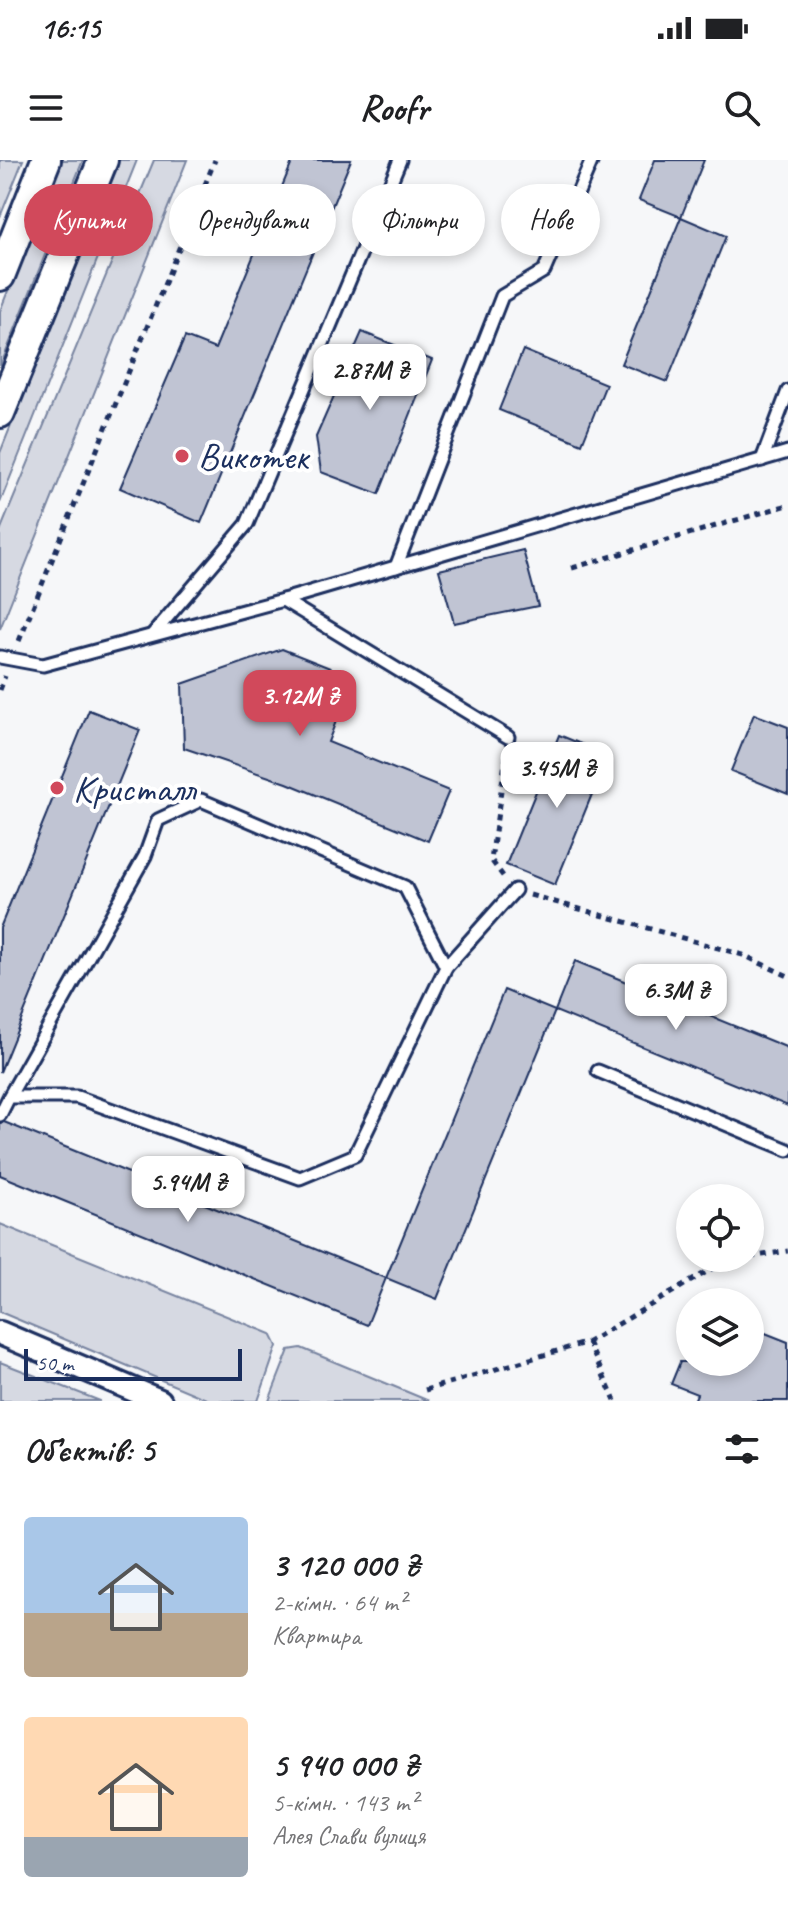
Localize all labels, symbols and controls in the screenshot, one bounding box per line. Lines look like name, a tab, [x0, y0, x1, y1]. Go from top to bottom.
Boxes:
text: 16:15	[40, 9, 100, 47]
text: Roofr	[359, 85, 429, 131]
icon: menu	[24, 86, 68, 130]
icon: search	[720, 86, 764, 130]
chip: Купити	[24, 184, 153, 256]
chip: Орендувати	[169, 184, 336, 256]
chip: Фільтри	[352, 184, 485, 256]
chip: Нове	[501, 184, 600, 256]
pin: 2.87M ₴	[296, 344, 444, 412]
text: 2.87M ₴	[331, 353, 409, 386]
place label: Викотек	[198, 433, 311, 480]
marker: Викотек	[173, 447, 191, 465]
pin: 3.12M ₴	[226, 670, 374, 738]
text: 3.12M ₴	[261, 679, 339, 712]
pin: 3.45M ₴	[483, 742, 631, 810]
text: 3.45M ₴	[518, 751, 596, 784]
place label: Кристалл	[73, 765, 198, 812]
marker: Кристалл	[48, 779, 66, 797]
pin: 6.3M ₴	[611, 964, 741, 1032]
text: 6.3M ₴	[643, 973, 709, 1006]
pin: 5.94M ₴	[114, 1156, 262, 1224]
text: 5.94M ₴	[150, 1165, 226, 1198]
map controls	[676, 1184, 764, 1376]
button: locate	[676, 1184, 764, 1272]
button: layers	[676, 1288, 764, 1376]
scale bar	[24, 1345, 242, 1381]
text: 50 m	[36, 1349, 73, 1377]
icon: filters	[720, 1427, 764, 1471]
text: Об’єктів: 5	[24, 1428, 155, 1471]
text: 3 120 000 ₴	[272, 1543, 419, 1586]
icon: home	[88, 1549, 184, 1645]
text: 2-кімн. · 64 m²	[272, 1586, 406, 1619]
text: Квартира	[272, 1619, 361, 1652]
text: 5 940 000 ₴	[272, 1743, 418, 1786]
icon: home	[88, 1749, 184, 1845]
text: 5-кімн. · 143 m²	[272, 1786, 418, 1819]
text: Алея Слави вулиця	[272, 1819, 425, 1852]

